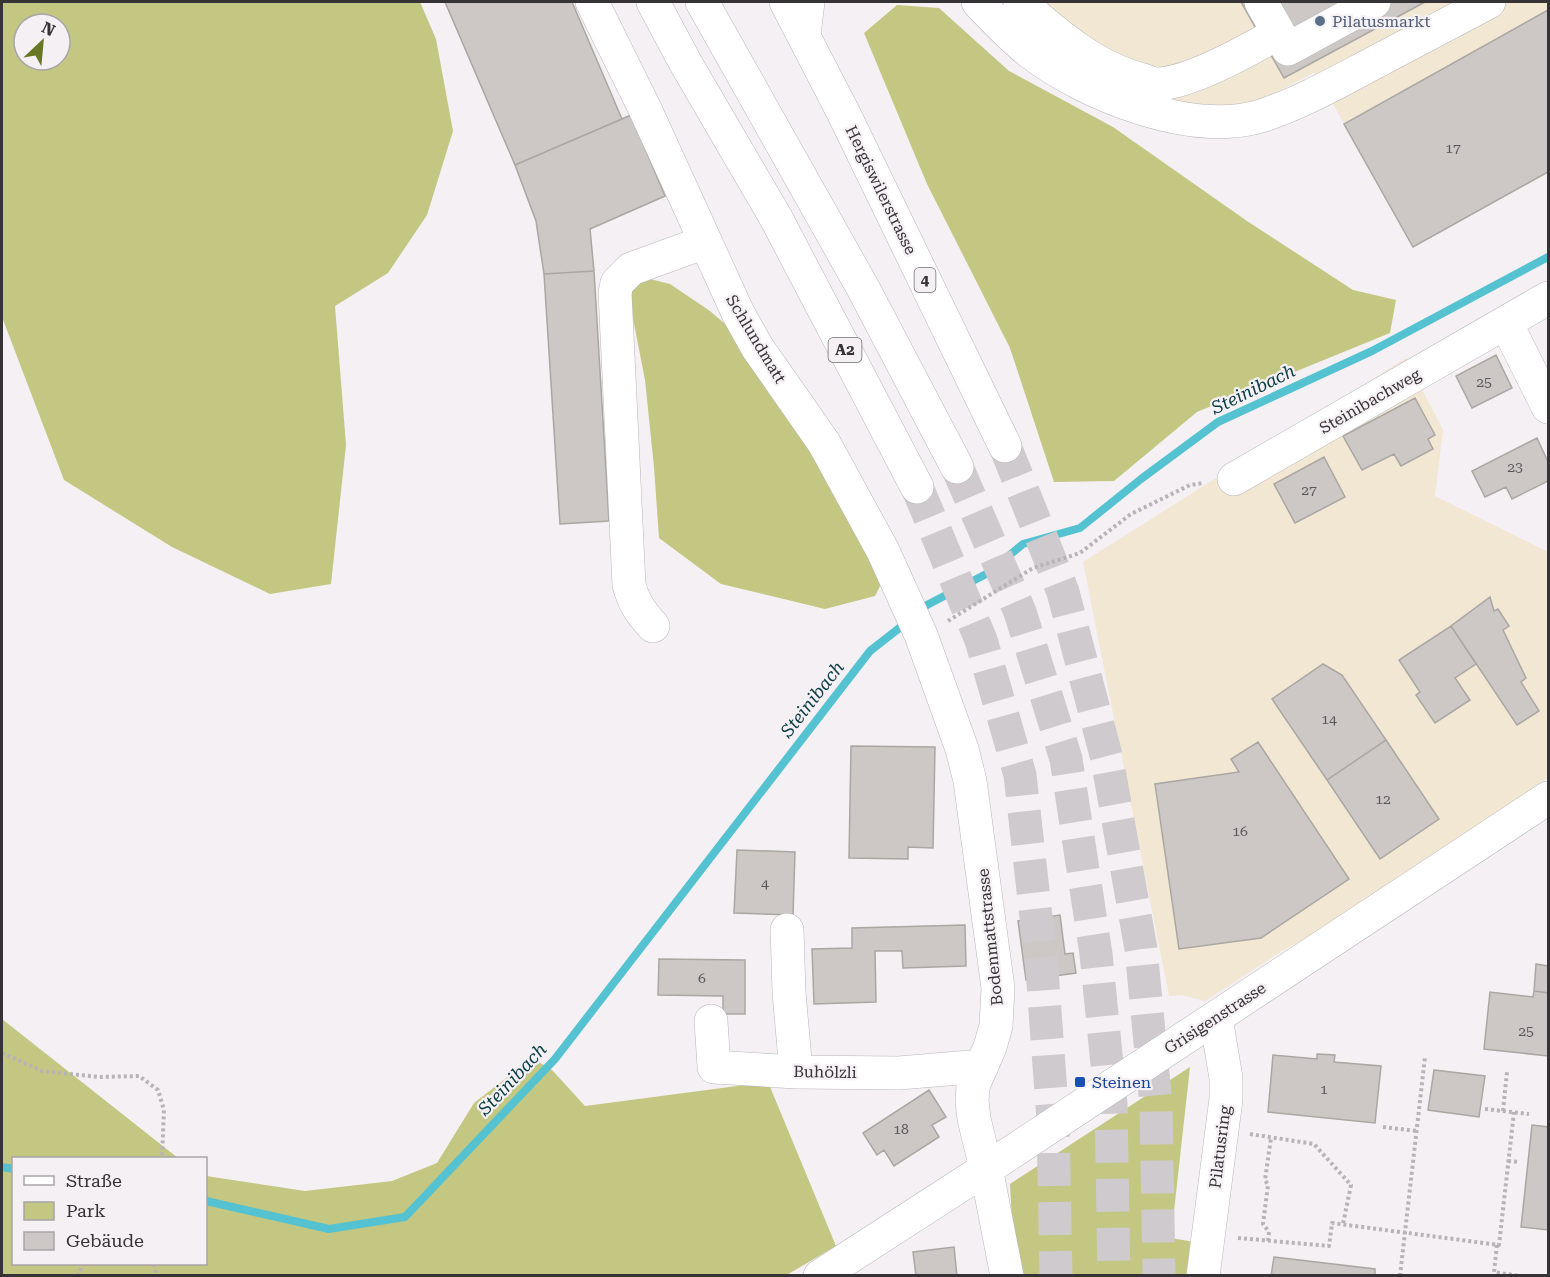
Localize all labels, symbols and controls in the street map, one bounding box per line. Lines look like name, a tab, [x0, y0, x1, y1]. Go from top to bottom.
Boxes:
north arrow	[12, 12, 72, 72]
place label: Pilatusmarkt	[1332, 12, 1430, 31]
marker: Pilatusmarkt	[1313, 14, 1327, 28]
text: N	[39, 18, 58, 40]
street label: Hergiswilerstrasse	[842, 122, 921, 258]
house number: 17	[1445, 140, 1461, 156]
road number: 4	[914, 268, 936, 292]
street label: Schlundmatt	[722, 291, 790, 387]
road number: A2	[828, 338, 862, 362]
water label: Steinibach	[1207, 360, 1298, 419]
street label: Steinibachweg	[1316, 364, 1425, 438]
house number: 25	[1476, 374, 1492, 390]
house number: 23	[1507, 459, 1523, 475]
house number: 27	[1301, 482, 1317, 498]
water label: Steinibach	[775, 657, 848, 742]
house number: 14	[1321, 711, 1337, 727]
house number: 12	[1375, 791, 1391, 807]
house number: 16	[1232, 823, 1248, 839]
street label: Bodenmattstrasse	[973, 867, 1007, 1006]
house number: 4	[761, 875, 769, 891]
house number: 6	[698, 970, 706, 986]
street label: Grisigenstrasse	[1161, 978, 1270, 1058]
house number: 25	[1518, 1023, 1534, 1039]
water label: Steinibach	[473, 1039, 551, 1120]
street label: Buhölzli	[793, 1062, 857, 1082]
place label: Steinen	[1092, 1073, 1151, 1092]
marker: Steinen	[1073, 1075, 1087, 1089]
house number: 1	[1320, 1081, 1328, 1097]
street label: Pilatusring	[1205, 1103, 1235, 1190]
house number: 18	[893, 1121, 909, 1137]
legend	[12, 1157, 207, 1265]
text: Straße	[66, 1170, 122, 1191]
text: Park	[66, 1200, 106, 1221]
text: Gebäude	[66, 1230, 144, 1251]

